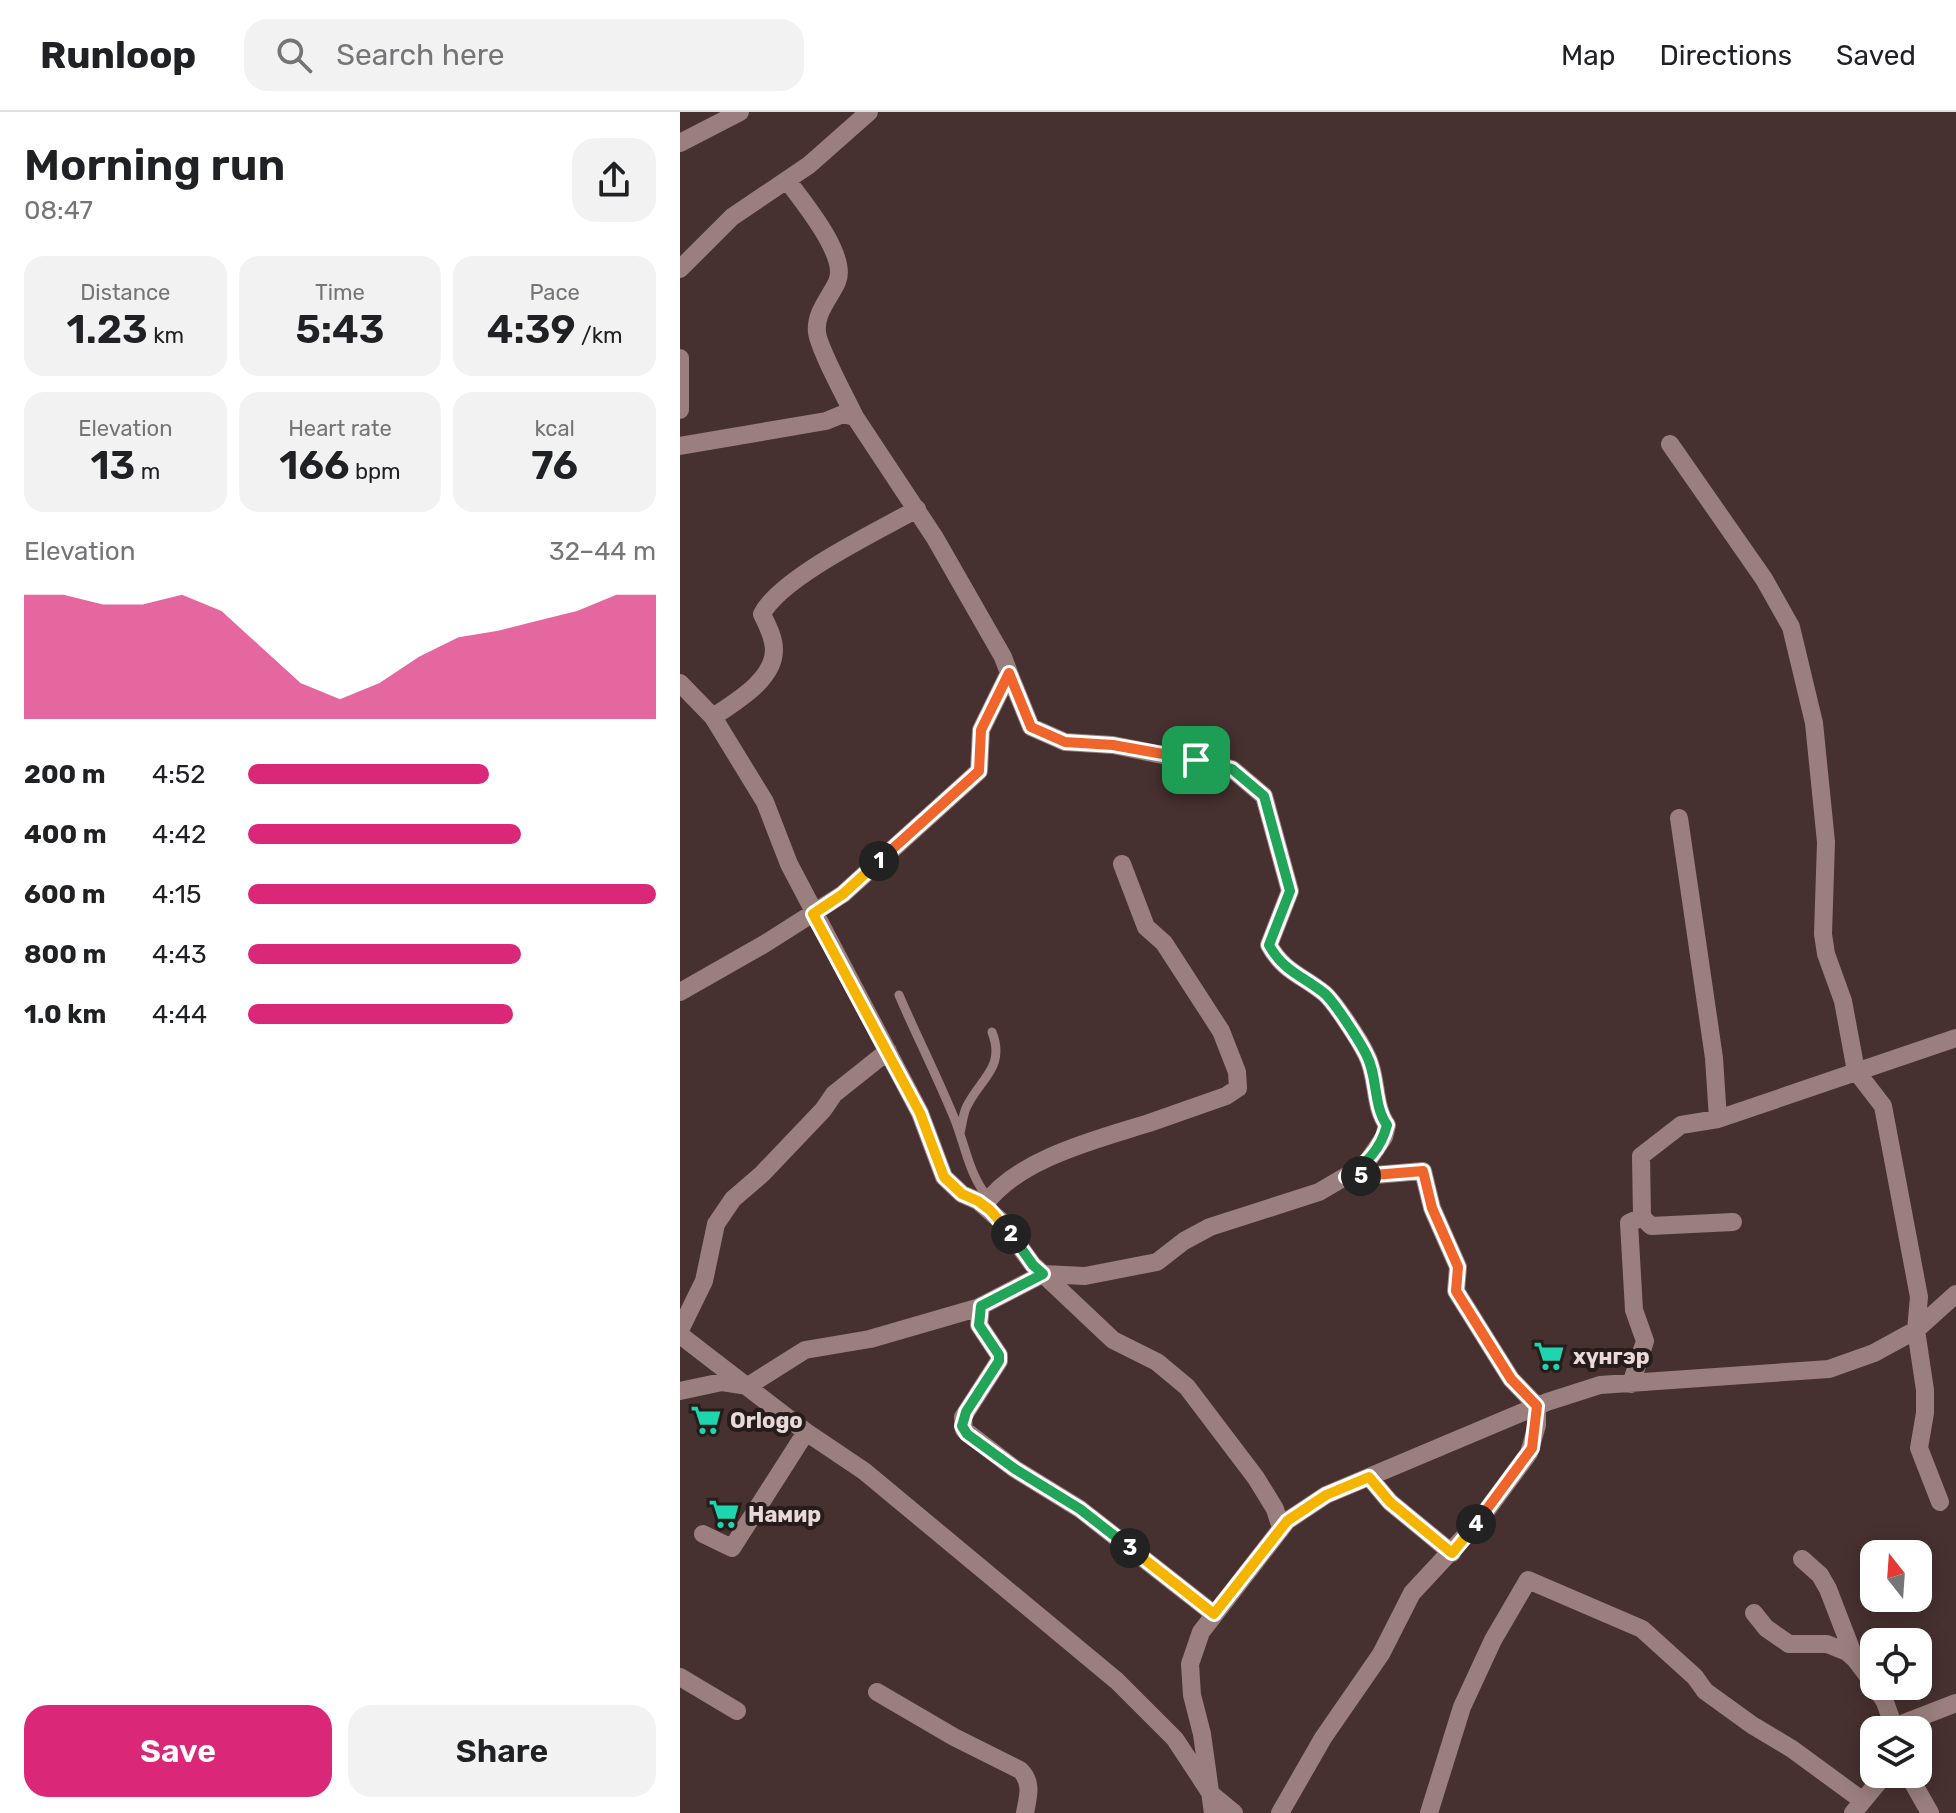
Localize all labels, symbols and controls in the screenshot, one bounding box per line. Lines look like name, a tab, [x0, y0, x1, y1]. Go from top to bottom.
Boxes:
search box	[244, 19, 804, 91]
text: Runloop	[40, 32, 196, 78]
icon: search	[272, 33, 316, 77]
text: Search here	[336, 37, 505, 73]
text: Map	[1561, 39, 1615, 72]
text: Directions	[1659, 39, 1792, 72]
text: Saved	[1836, 39, 1916, 72]
button: share	[572, 138, 656, 222]
text: Morning run	[24, 139, 285, 191]
text: 08:47	[24, 195, 93, 226]
text: Distance	[80, 279, 170, 306]
text: Time	[315, 279, 365, 306]
text: Pace	[529, 279, 580, 306]
text: 1.23	[67, 306, 148, 353]
text: 5:43	[295, 306, 385, 353]
text: 4:39	[487, 306, 576, 353]
text: km	[148, 322, 184, 349]
text: /km	[576, 322, 623, 349]
text: Elevation	[78, 415, 172, 442]
text: Heart rate	[288, 415, 392, 442]
text: kcal	[534, 415, 575, 442]
text: 13	[90, 442, 135, 489]
text: 166	[279, 442, 350, 489]
text: 76	[531, 442, 578, 489]
text: m	[135, 458, 160, 485]
text: bpm	[350, 458, 401, 485]
text: Elevation	[24, 536, 135, 567]
text: 32–44 m	[549, 536, 656, 567]
pin	[1162, 726, 1230, 794]
icon: arrive	[1174, 738, 1218, 782]
text: 200 m	[24, 759, 106, 790]
text: 4:52	[152, 759, 206, 790]
text: 400 m	[24, 819, 106, 850]
text: 4:42	[152, 819, 206, 850]
pin: 1	[859, 841, 899, 881]
text: 1	[874, 847, 884, 874]
text: 600 m	[24, 879, 106, 910]
text: 4:15	[152, 879, 201, 910]
text: 800 m	[24, 939, 106, 970]
text: 4:43	[152, 939, 207, 970]
text: 1.0 km	[24, 999, 106, 1030]
text: 4:44	[152, 999, 207, 1030]
pin: 5	[1341, 1156, 1381, 1196]
text: 5	[1354, 1162, 1368, 1189]
pin: 2	[991, 1214, 1031, 1254]
text: 2	[1004, 1220, 1018, 1247]
supermarket icon: хүнгэр	[1532, 1339, 1566, 1373]
place label: хүнгэр	[1573, 1343, 1650, 1370]
supermarket icon: Orlogo	[689, 1403, 723, 1437]
place label: Orlogo	[730, 1407, 803, 1434]
supermarket icon: Намир	[707, 1497, 741, 1531]
place label: Намир	[748, 1501, 821, 1528]
pin: 4	[1456, 1504, 1496, 1544]
text: 4	[1468, 1510, 1484, 1537]
pin: 3	[1110, 1528, 1150, 1568]
text: 3	[1123, 1534, 1137, 1561]
north arrow	[1860, 1540, 1932, 1612]
map controls	[1860, 1540, 1932, 1788]
button: locate	[1860, 1628, 1932, 1700]
button: Save	[24, 1705, 332, 1797]
button: Share	[348, 1705, 656, 1797]
button: layers	[1860, 1716, 1932, 1788]

